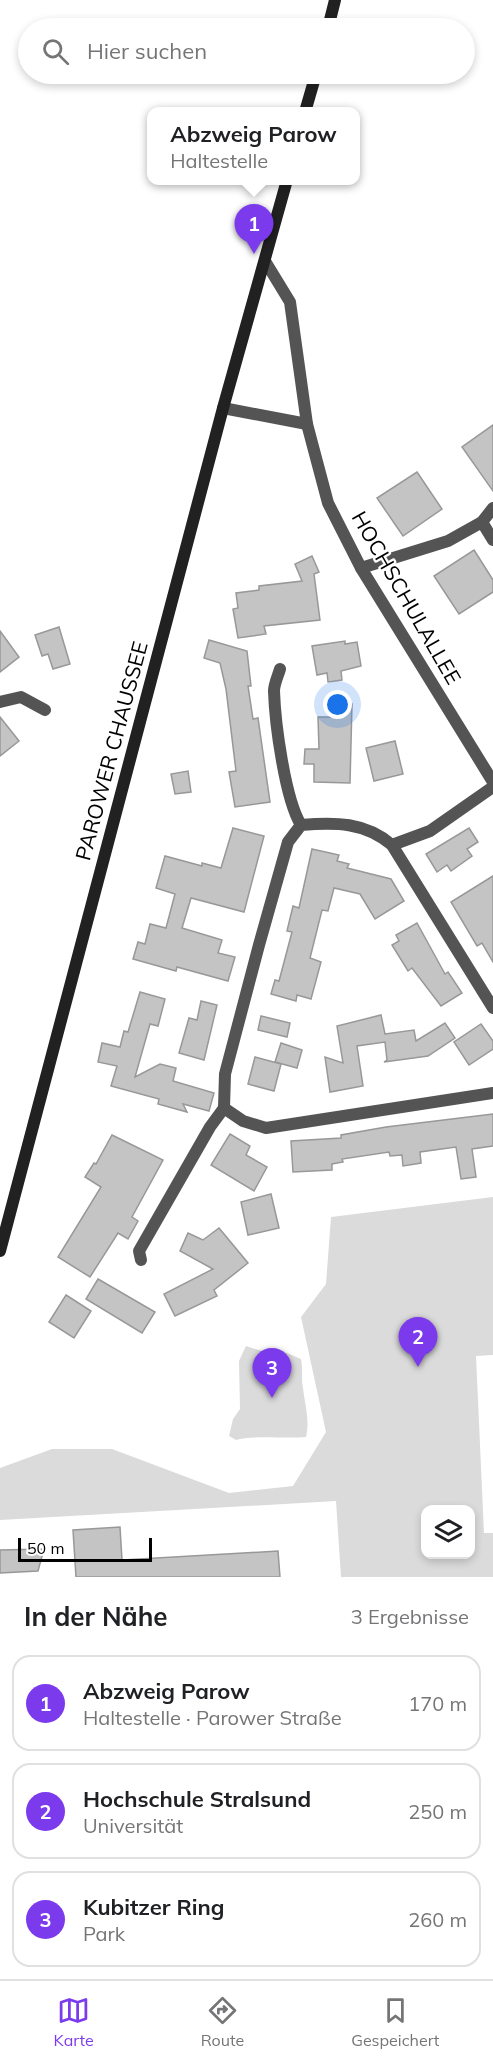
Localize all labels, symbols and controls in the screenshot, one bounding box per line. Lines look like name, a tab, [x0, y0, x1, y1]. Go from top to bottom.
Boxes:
search box	[18, 18, 475, 84]
icon: search	[39, 35, 72, 68]
text: Hier suchen	[87, 37, 207, 65]
popup	[147, 107, 360, 185]
text: Abzweig Parow	[170, 120, 337, 148]
text: Haltestelle	[170, 148, 268, 173]
pin: 1	[234, 204, 274, 254]
street label: HOCHSCHULALLEE	[347, 506, 467, 689]
street label: PAROWER CHAUSSEE	[69, 638, 153, 863]
your location	[323, 690, 352, 719]
pin: 2	[398, 1318, 438, 1367]
pin: 3	[252, 1348, 292, 1398]
map controls	[421, 1505, 475, 1559]
button: layers	[421, 1505, 475, 1559]
scale bar	[18, 1535, 152, 1562]
text: 50 m	[27, 1538, 64, 1558]
text: In der Nähe	[24, 1600, 168, 1633]
text: 3 Ergebnisse	[351, 1604, 469, 1629]
text: Abzweig Parow	[83, 1677, 250, 1705]
text: 1	[40, 1691, 52, 1716]
text: 170 m	[408, 1691, 467, 1716]
text: Haltestelle · Parower Straße	[83, 1705, 342, 1730]
text: Hochschule Stralsund	[83, 1785, 311, 1813]
text: 2	[40, 1799, 52, 1824]
text: 250 m	[408, 1799, 467, 1824]
text: Universität	[83, 1813, 183, 1838]
text: Kubitzer Ring	[83, 1893, 225, 1921]
text: 3	[40, 1907, 52, 1932]
text: 260 m	[408, 1907, 467, 1932]
text: Park	[83, 1921, 125, 1946]
tab: Karte	[54, 1994, 94, 2050]
tab: Route	[201, 1994, 244, 2050]
tab: Gespeichert	[351, 1994, 439, 2050]

